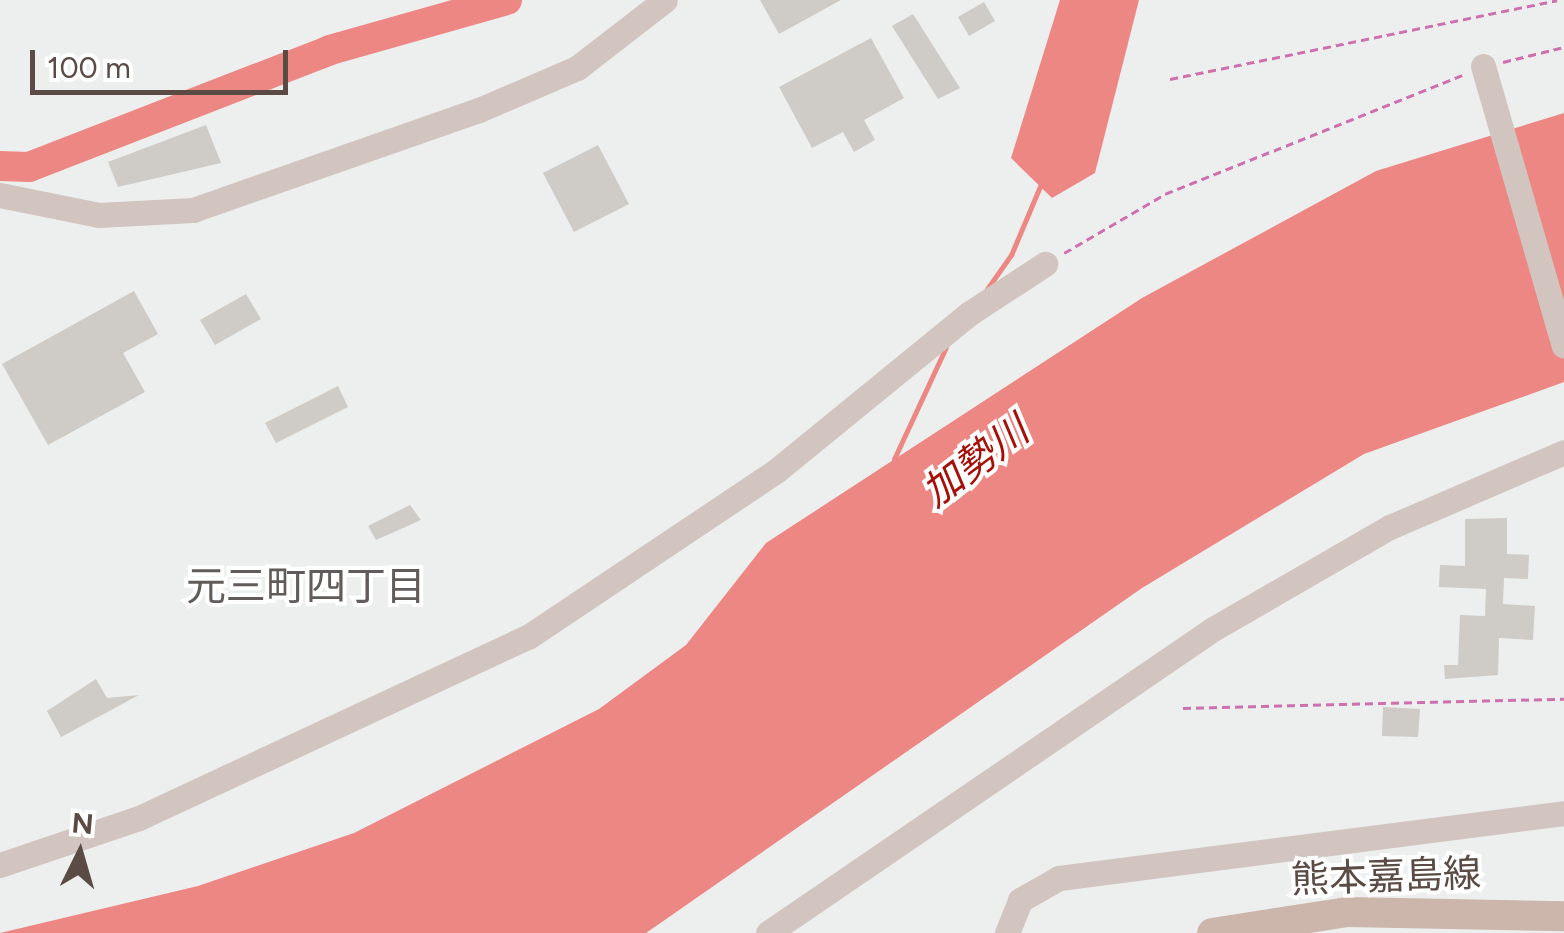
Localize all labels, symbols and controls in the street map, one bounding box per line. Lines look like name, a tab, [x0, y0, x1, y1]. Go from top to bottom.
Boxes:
scale bar	[35, 30, 292, 92]
text: 100 m	[47, 49, 131, 86]
water label: 加勢川	[913, 406, 1037, 516]
district label: 元三町四丁目	[186, 562, 426, 610]
north arrow	[30, 803, 130, 903]
text: N	[70, 805, 95, 841]
street label: 熊本嘉島線	[1290, 851, 1482, 903]

